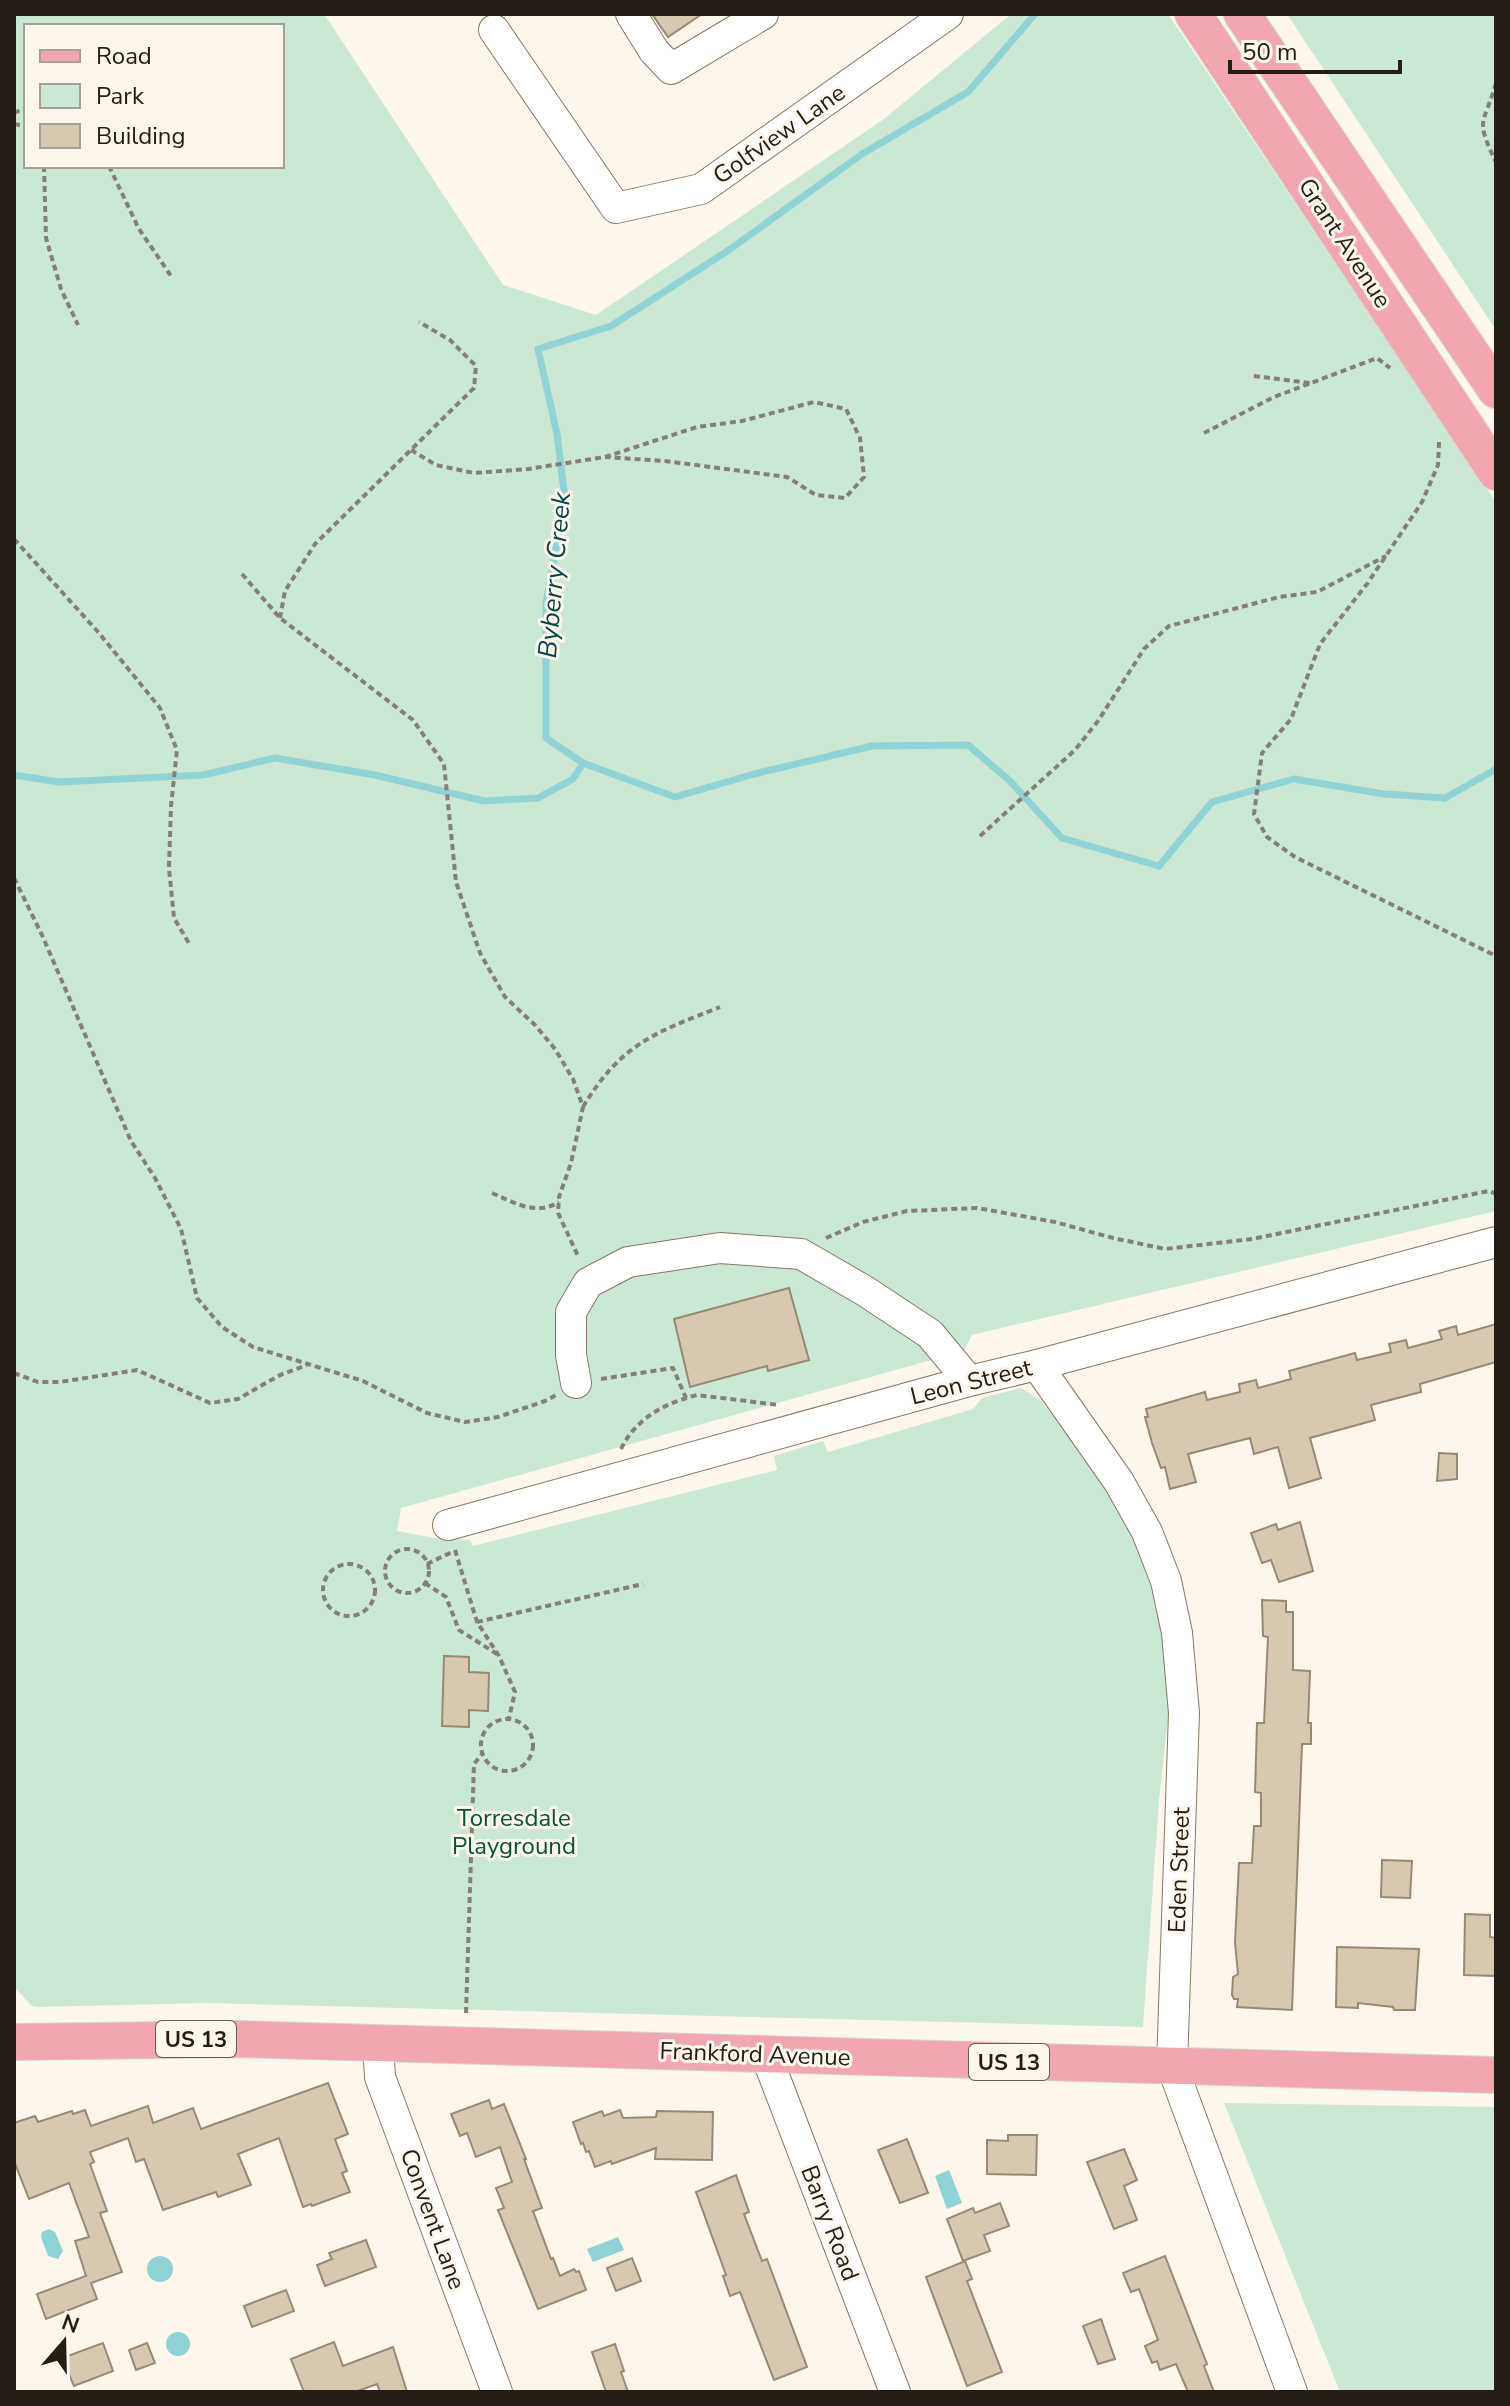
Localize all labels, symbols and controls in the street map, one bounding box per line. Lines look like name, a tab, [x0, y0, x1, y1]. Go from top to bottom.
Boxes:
legend	[24, 24, 284, 168]
scale bar	[1230, 24, 1400, 74]
text: 50 m	[1242, 36, 1298, 68]
text: Road	[96, 40, 152, 72]
street label: Golfview Lane	[707, 77, 851, 191]
text: Park	[96, 80, 145, 112]
text: Building	[96, 120, 186, 152]
street label: Grant Avenue	[1291, 172, 1399, 314]
water label: Byberry Creek	[530, 490, 579, 660]
street label: Leon Street	[907, 1351, 1036, 1413]
park label: Torresdale Playground	[452, 1802, 576, 1862]
street label: Eden Street	[1161, 1806, 1197, 1933]
road number: US 13	[156, 2021, 236, 2057]
street label: Frankford Avenue	[659, 2035, 851, 2073]
road number: US 13	[969, 2044, 1049, 2080]
street label: Convent Lane	[393, 2144, 473, 2294]
street label: Barry Road	[793, 2161, 867, 2285]
north arrow	[24, 2302, 104, 2382]
text: N	[58, 2307, 83, 2341]

